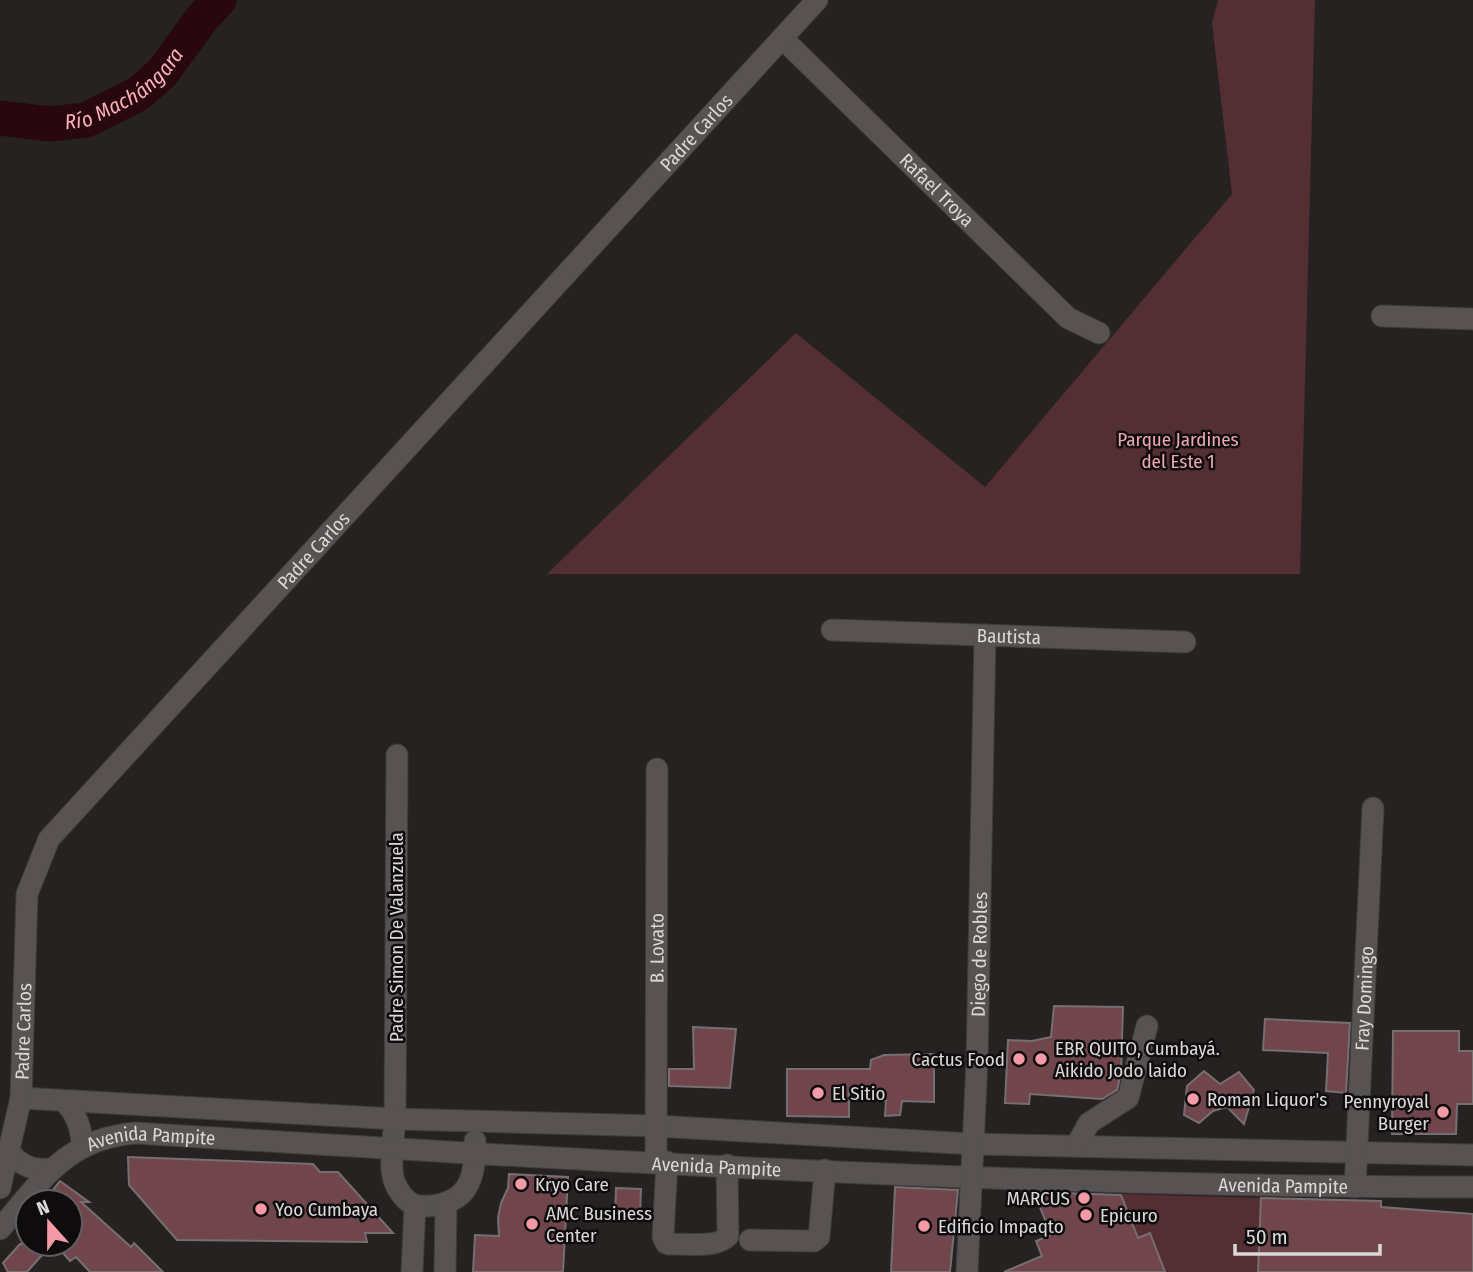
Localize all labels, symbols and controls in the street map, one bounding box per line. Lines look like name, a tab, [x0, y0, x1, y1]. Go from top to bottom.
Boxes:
water label: Río Machángara	[63, 43, 189, 135]
street label: Padre Carlos	[655, 89, 738, 176]
street label: Rafael Troya	[895, 149, 979, 232]
park label: Parque Jardines del Este 1	[1117, 428, 1239, 473]
street label: Padre Carlos	[272, 507, 355, 594]
street label: Bautista	[976, 624, 1041, 649]
street label: Padre Simon De Valanzuela	[385, 832, 408, 1042]
street label: Diego de Robles	[967, 892, 992, 1017]
street label: B. Lovato	[645, 913, 669, 983]
street label: Fray Domingo	[1350, 945, 1378, 1051]
street label: Padre Carlos	[11, 983, 36, 1080]
place label: EBR QUITO, Cumbayá. Aikido Jodo laido	[1055, 1037, 1220, 1082]
place label: Cactus Food	[912, 1048, 1005, 1071]
marker: Cactus Food	[1011, 1051, 1027, 1067]
marker: EBR QUITO, Cumbayá. Aikido Jodo laido	[1033, 1051, 1049, 1067]
place label: El Sitio	[832, 1082, 885, 1105]
marker: El Sitio	[810, 1085, 826, 1101]
place label: Roman Liquor's	[1207, 1088, 1327, 1111]
place label: Pennyroyal Burger	[1344, 1090, 1429, 1135]
marker: Roman Liquor's	[1185, 1091, 1201, 1107]
marker: Pennyroyal Burger	[1435, 1104, 1451, 1120]
street label: Avenida Pampite	[83, 1122, 216, 1156]
street label: Avenida Pampite	[651, 1152, 782, 1181]
place label: Kryo Care	[535, 1173, 609, 1196]
street label: Avenida Pampite	[1218, 1173, 1348, 1198]
marker: Kryo Care	[513, 1176, 529, 1192]
place label: MARCUS	[1006, 1187, 1070, 1210]
north arrow	[14, 1188, 84, 1258]
marker: MARCUS	[1076, 1190, 1092, 1206]
text: N	[34, 1195, 53, 1220]
place label: Yoo Cumbaya	[275, 1198, 378, 1221]
marker: Yoo Cumbaya	[253, 1201, 269, 1217]
place label: AMC Business Center	[546, 1202, 652, 1247]
place label: Epicuro	[1100, 1204, 1158, 1227]
marker: Epicuro	[1078, 1207, 1094, 1223]
scale bar	[1235, 1212, 1380, 1256]
place label: Edificio Impaqto	[938, 1215, 1064, 1238]
marker: AMC Business Center	[524, 1216, 540, 1232]
marker: Edificio Impaqto	[916, 1218, 932, 1234]
text: 50 m	[1246, 1224, 1288, 1250]

